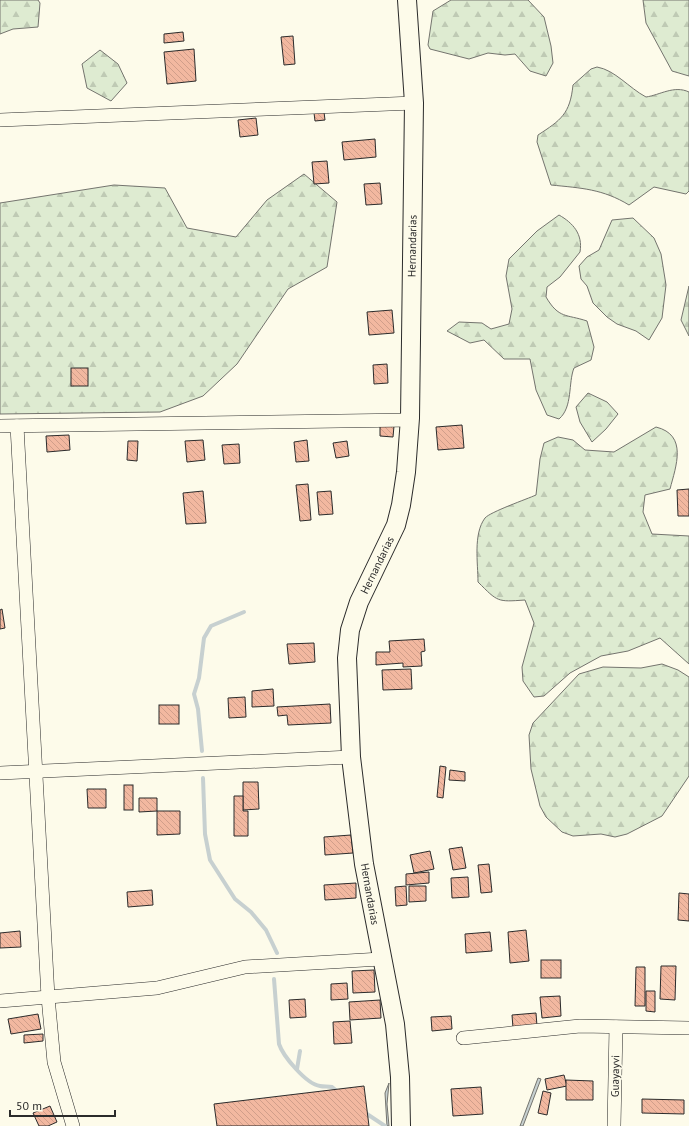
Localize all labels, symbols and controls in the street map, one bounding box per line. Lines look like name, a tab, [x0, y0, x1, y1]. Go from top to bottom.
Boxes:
street label: Hernandarias	[404, 214, 420, 277]
street label: Hernandarias	[357, 534, 397, 596]
street label: Hernandarias	[358, 862, 382, 926]
street label: Guayayvi	[608, 1055, 622, 1097]
scale bar	[10, 1092, 115, 1118]
text: 50 m	[16, 1098, 42, 1113]

